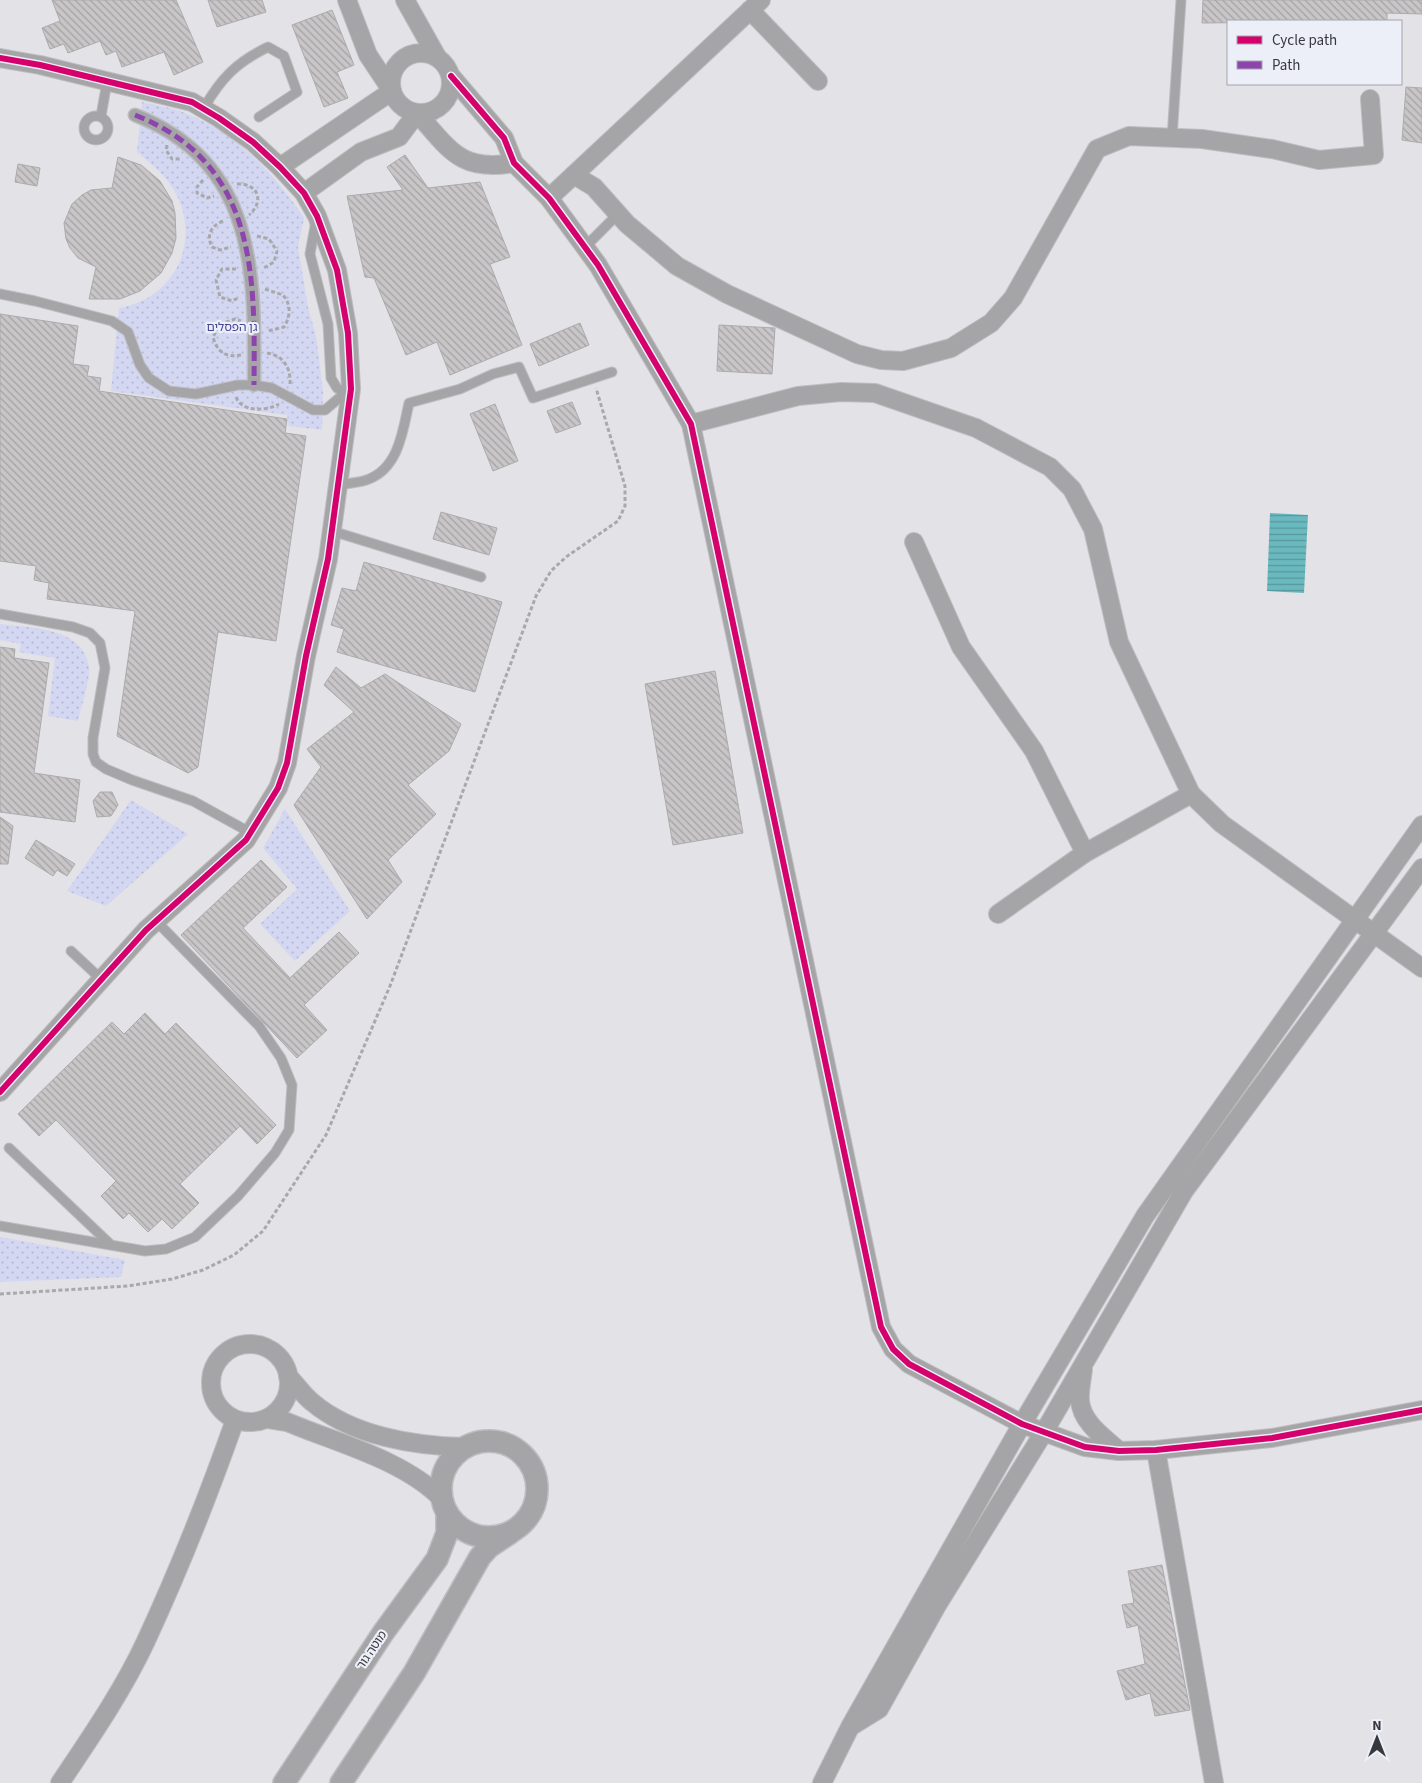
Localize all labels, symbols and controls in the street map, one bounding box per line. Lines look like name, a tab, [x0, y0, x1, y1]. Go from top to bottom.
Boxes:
legend	[1227, 20, 1402, 85]
text: Cycle path	[1272, 30, 1337, 51]
text: Path	[1272, 55, 1300, 76]
park label: גן הפסלים	[207, 319, 258, 336]
street label: מוטה גור	[353, 1627, 391, 1673]
north arrow	[1352, 1713, 1402, 1763]
text: N	[1372, 1716, 1382, 1736]

